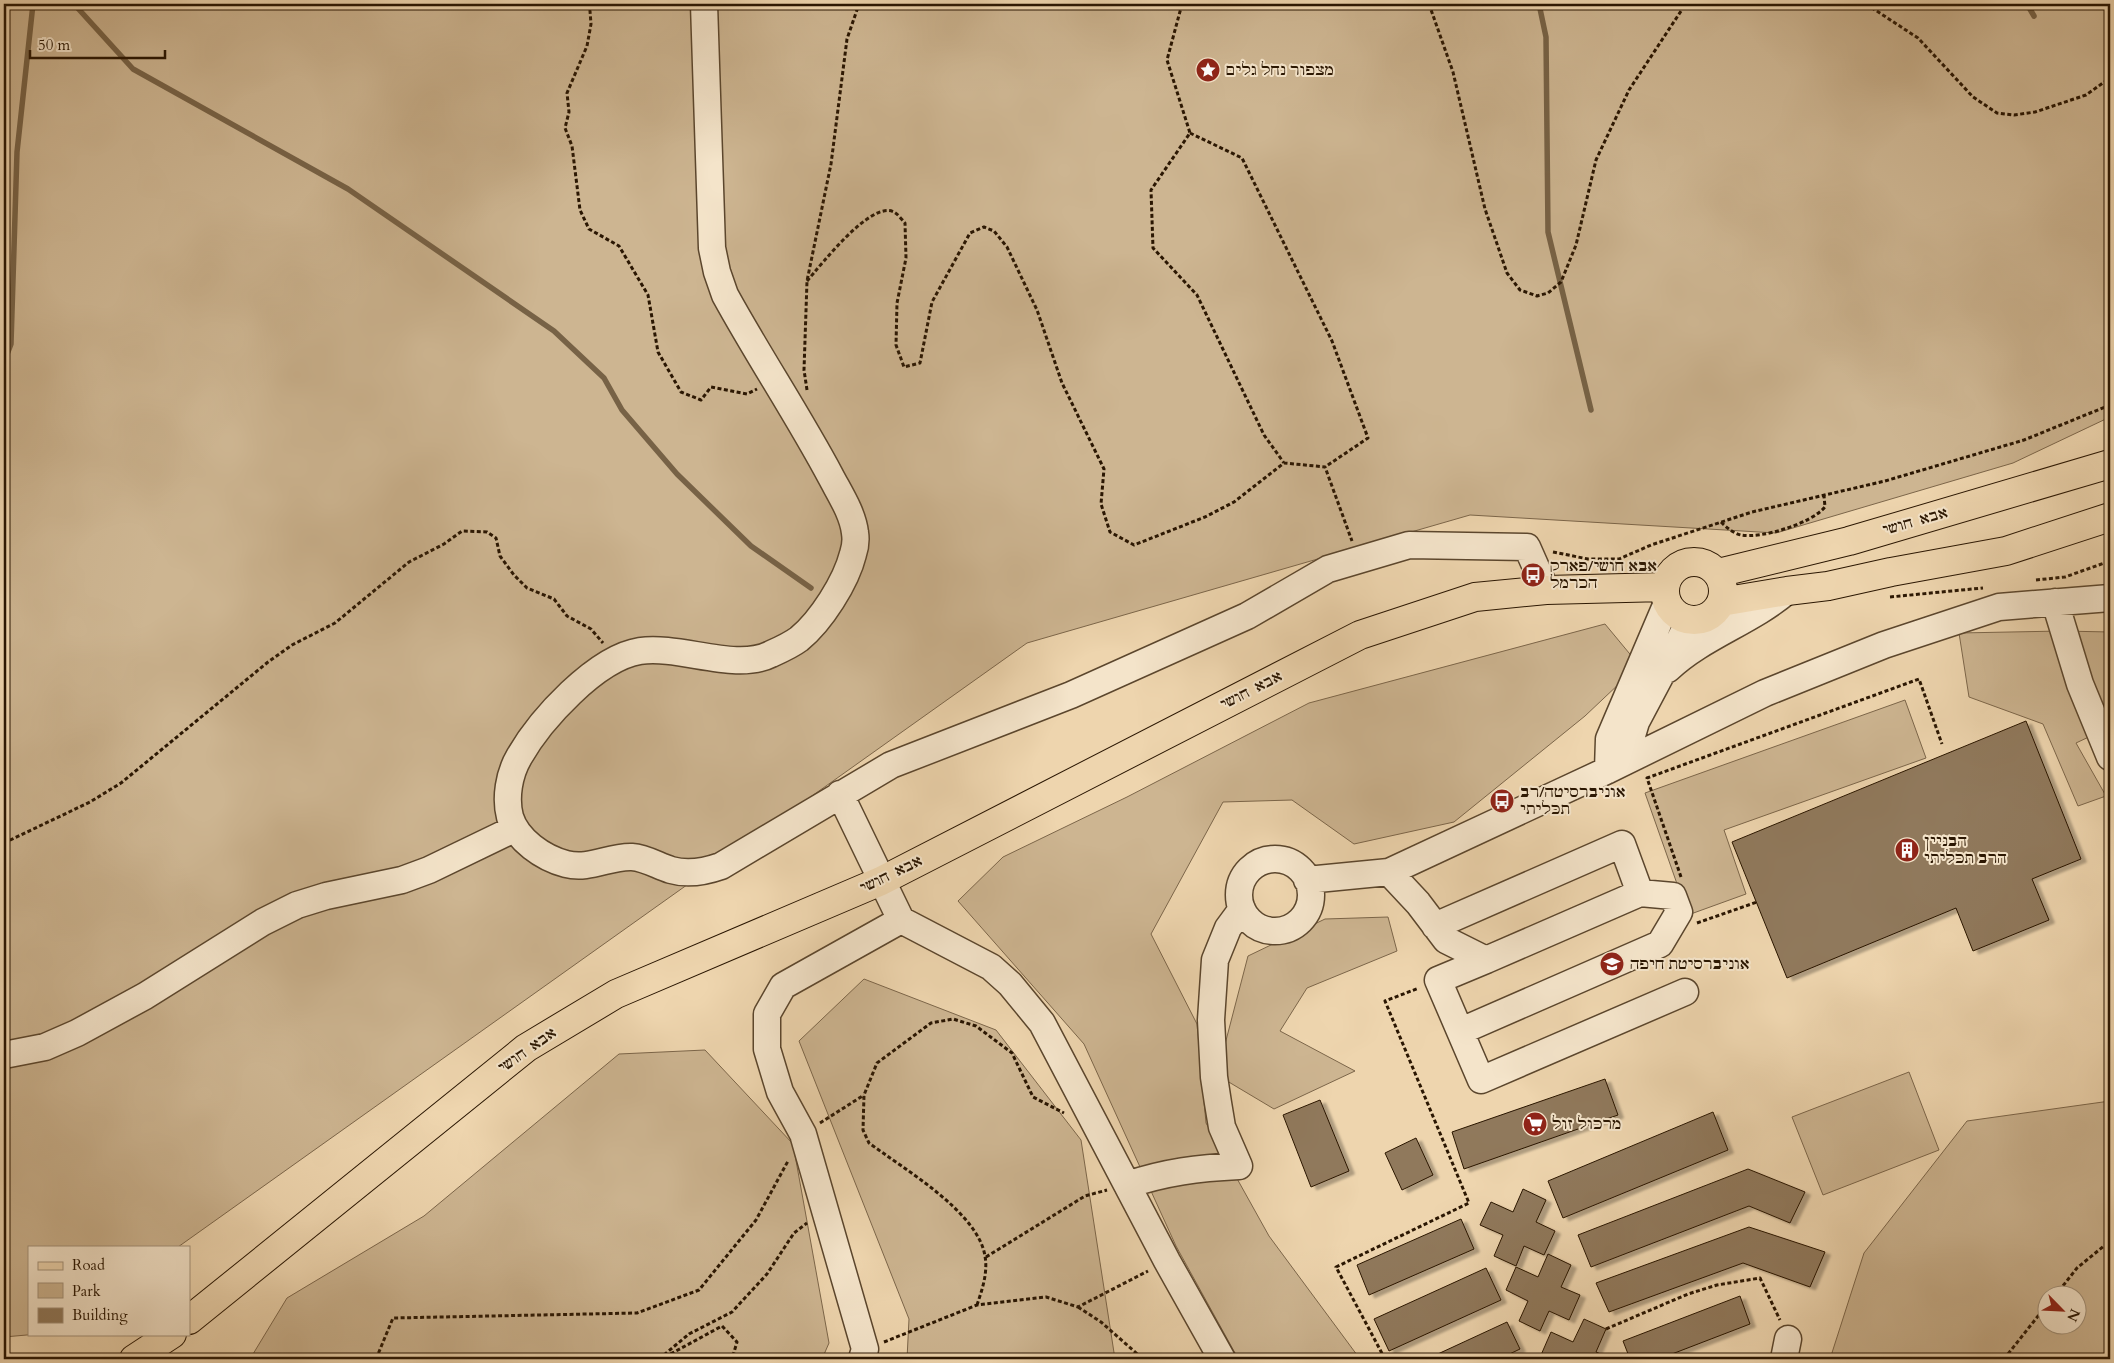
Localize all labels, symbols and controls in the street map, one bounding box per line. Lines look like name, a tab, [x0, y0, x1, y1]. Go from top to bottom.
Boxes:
scale bar	[30, 28, 165, 60]
text: 50 m	[38, 35, 70, 55]
place icon: מצפור נחל גלים	[1195, 57, 1221, 83]
place label: מצפור נחל גלים	[1226, 60, 1334, 80]
street label: אבא חושי	[1880, 502, 1950, 540]
place label: אבא חושי/פארק הכרמל	[1550, 556, 1657, 593]
bus stop icon: אבא חושי/פארק הכרמל	[1520, 562, 1546, 588]
street label: אבא חושי	[1217, 666, 1285, 714]
place label: אוניברסיטה/רב תכליתי	[1520, 782, 1625, 819]
bus stop icon: אוניברסיטה/רב תכליתי	[1489, 788, 1515, 814]
place label: הבניין הרב תכליתי	[1924, 831, 2007, 868]
building icon: הבניין הרב תכליתי	[1894, 837, 1920, 863]
street label: אבא חושי	[856, 850, 926, 898]
school or university icon: אוניברסיטת חיפה	[1599, 951, 1625, 977]
place label: אוניברסיטת חיפה	[1630, 954, 1750, 974]
street label: אבא חושי	[494, 1023, 560, 1077]
supermarket icon: מרכול זול	[1522, 1111, 1548, 1137]
place label: מרכול זול	[1552, 1114, 1622, 1134]
legend	[28, 1246, 190, 1336]
text: Road	[72, 1255, 105, 1275]
text: Park	[72, 1281, 101, 1301]
north arrow	[2036, 1286, 2086, 1336]
text: Building	[72, 1305, 128, 1325]
text: N	[2062, 1306, 2085, 1325]

